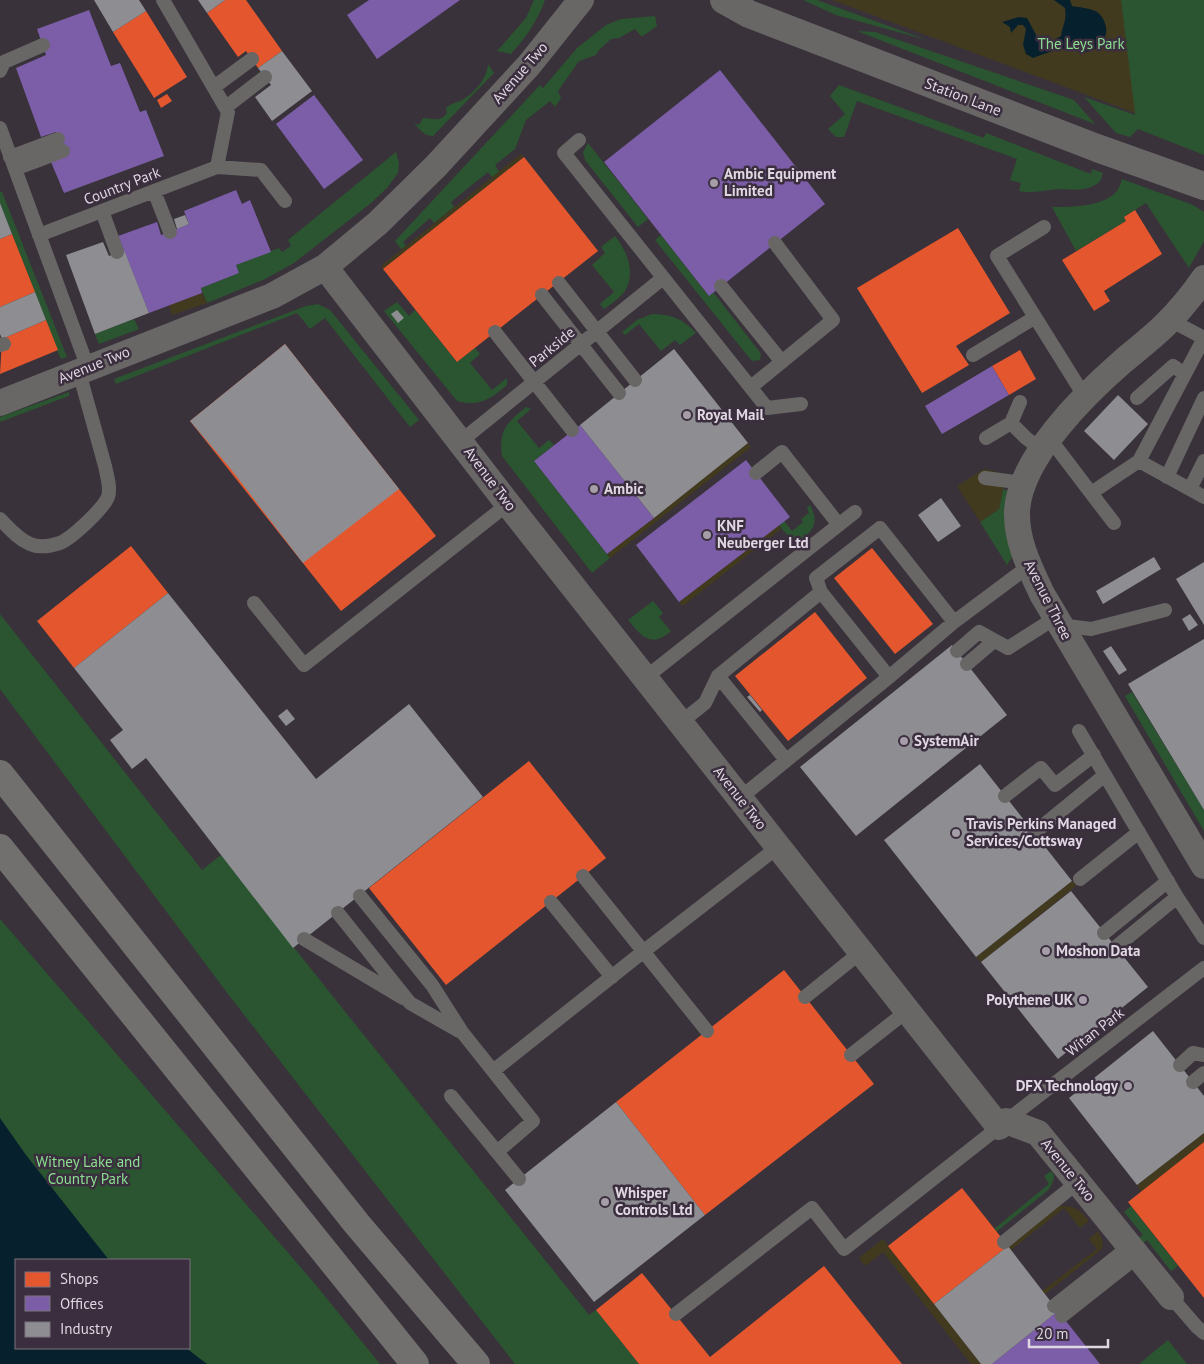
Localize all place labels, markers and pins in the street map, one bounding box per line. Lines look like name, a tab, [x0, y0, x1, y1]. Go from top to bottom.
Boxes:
place label: Ambic Equipment Limited	[724, 164, 837, 200]
marker: Ambic Equipment Limited	[708, 177, 720, 189]
place label: Royal Mail	[697, 405, 764, 424]
marker: Royal Mail	[681, 409, 693, 421]
place label: Ambic	[604, 479, 644, 498]
marker: Ambic	[588, 483, 600, 495]
place label: KNF Neuberger Ltd	[717, 516, 809, 552]
marker: KNF Neuberger Ltd	[701, 529, 713, 541]
place label: SystemAir	[914, 731, 979, 750]
marker: SystemAir	[898, 735, 910, 747]
place label: Travis Perkins Managed Services/Cottsway	[966, 814, 1116, 850]
marker: Travis Perkins Managed Services/Cottsway	[950, 827, 962, 839]
place label: Moshon Data	[1056, 941, 1140, 960]
marker: Moshon Data	[1040, 945, 1052, 957]
place label: Polythene UK	[986, 990, 1074, 1009]
marker: Polythene UK	[1077, 994, 1089, 1006]
place label: DFX Technology	[1016, 1076, 1119, 1095]
marker: DFX Technology	[1122, 1080, 1134, 1092]
place label: Whisper Controls Ltd	[615, 1183, 693, 1219]
marker: Whisper Controls Ltd	[599, 1196, 611, 1208]

